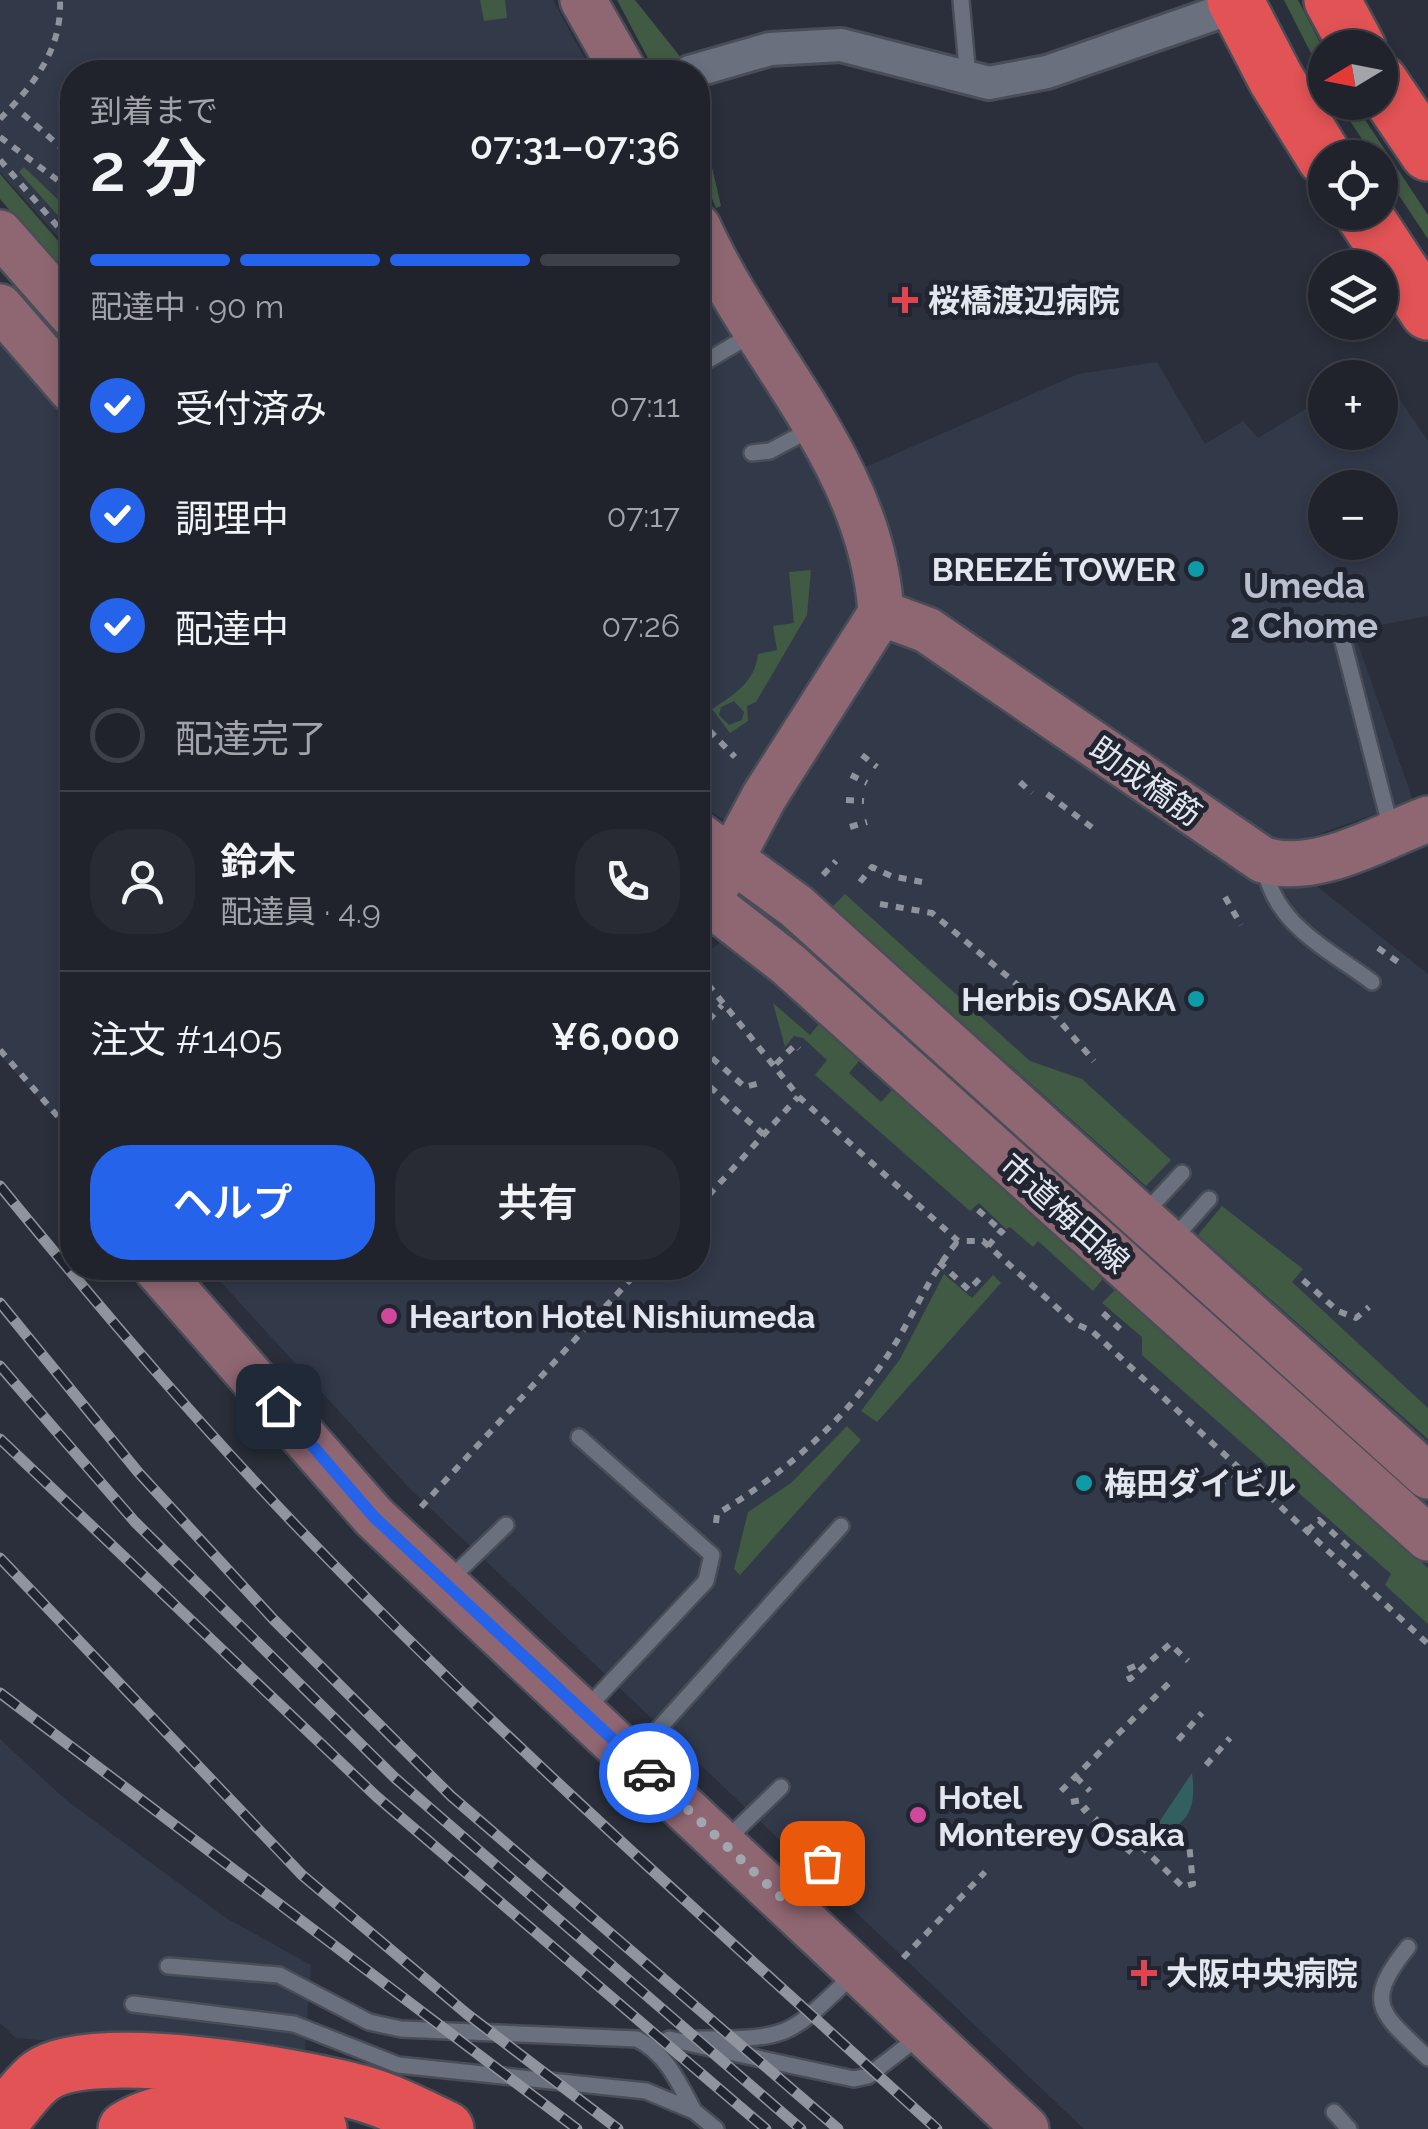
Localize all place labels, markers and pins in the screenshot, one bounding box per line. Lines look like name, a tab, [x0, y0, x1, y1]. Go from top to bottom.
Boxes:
place label: 桜橋渡辺病院	[928, 282, 1120, 319]
marker: 桜橋渡辺病院	[892, 287, 918, 313]
place label: BREEZÉ TOWER	[932, 551, 1176, 588]
marker: BREEZÉ TOWER	[1185, 558, 1207, 580]
place label: Herbis OSAKA	[961, 981, 1176, 1018]
marker: Herbis OSAKA	[1185, 988, 1207, 1010]
place label: Hearton Hotel Nishiumeda	[409, 1298, 815, 1335]
marker: Hearton Hotel Nishiumeda	[378, 1305, 400, 1327]
pin	[236, 1364, 321, 1449]
place label: 梅田ダイビル	[1104, 1465, 1296, 1502]
marker: 梅田ダイビル	[1073, 1472, 1095, 1494]
place label: Hotel Monterey Osaka	[938, 1779, 1185, 1853]
marker: Hotel Monterey Osaka	[907, 1804, 929, 1826]
pin	[780, 1821, 865, 1906]
place label: 大阪中央病院	[1166, 1955, 1358, 1992]
marker: 大阪中央病院	[1131, 1960, 1157, 1986]

